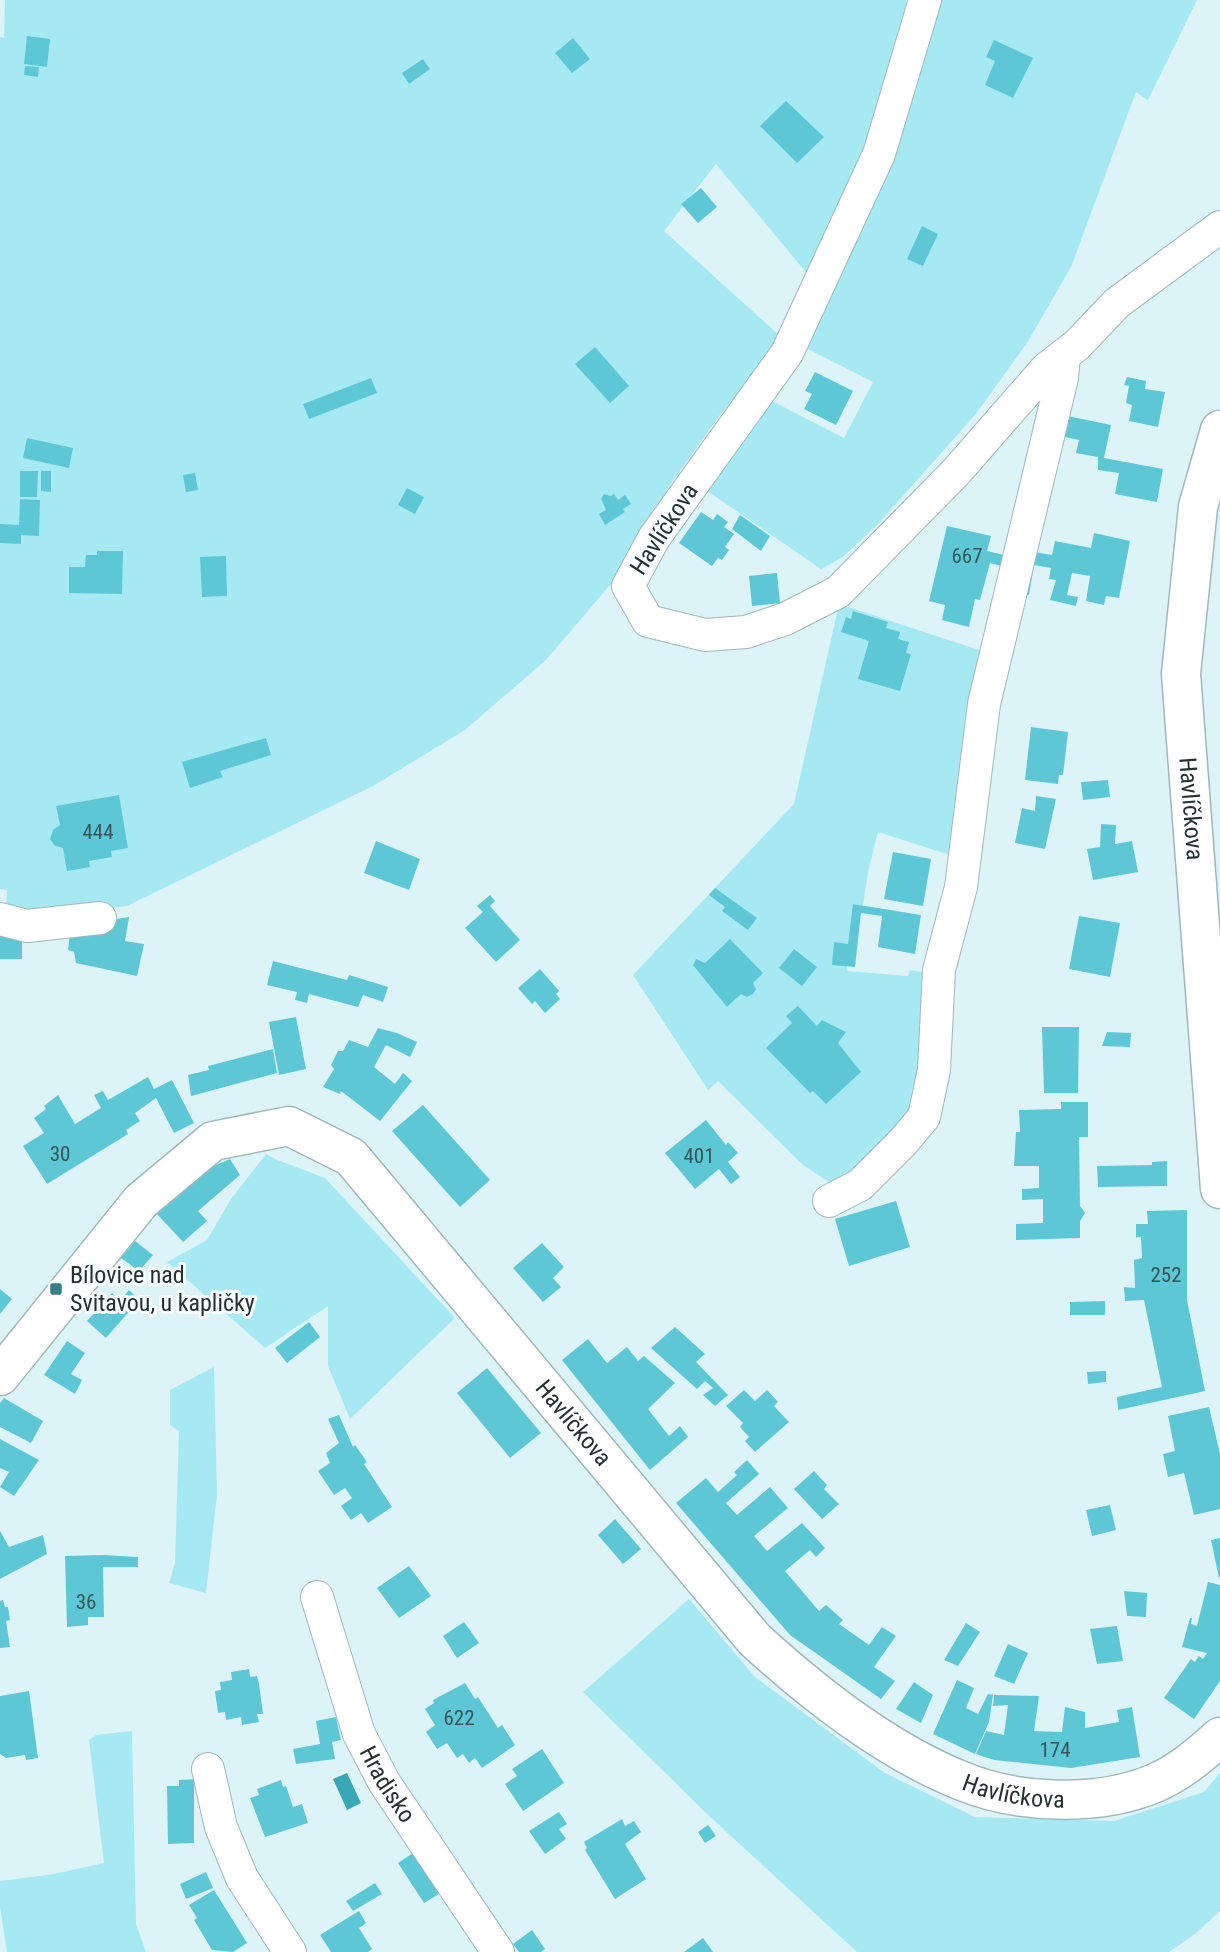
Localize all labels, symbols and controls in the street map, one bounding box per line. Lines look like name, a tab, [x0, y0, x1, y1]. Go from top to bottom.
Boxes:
street label: Havlíčkova	[624, 478, 704, 580]
house number: 667	[951, 544, 983, 568]
street label: Havlíčkova	[1173, 756, 1209, 861]
house number: 444	[82, 820, 114, 844]
house number: 30	[50, 1142, 70, 1166]
house number: 401	[683, 1144, 715, 1168]
place label: Bílovice nad Svitavou, u kapličky	[70, 1261, 255, 1317]
house number: 252	[1150, 1263, 1182, 1287]
marker: Bílovice nad Svitavou, u kapličky	[48, 1281, 64, 1297]
street label: Havlíčkova	[530, 1374, 617, 1471]
house number: 36	[76, 1590, 96, 1614]
house number: 622	[443, 1706, 475, 1730]
house number: 174	[1039, 1738, 1071, 1762]
street label: Hradisko	[354, 1741, 421, 1828]
street label: Havlíčkova	[959, 1769, 1065, 1814]

